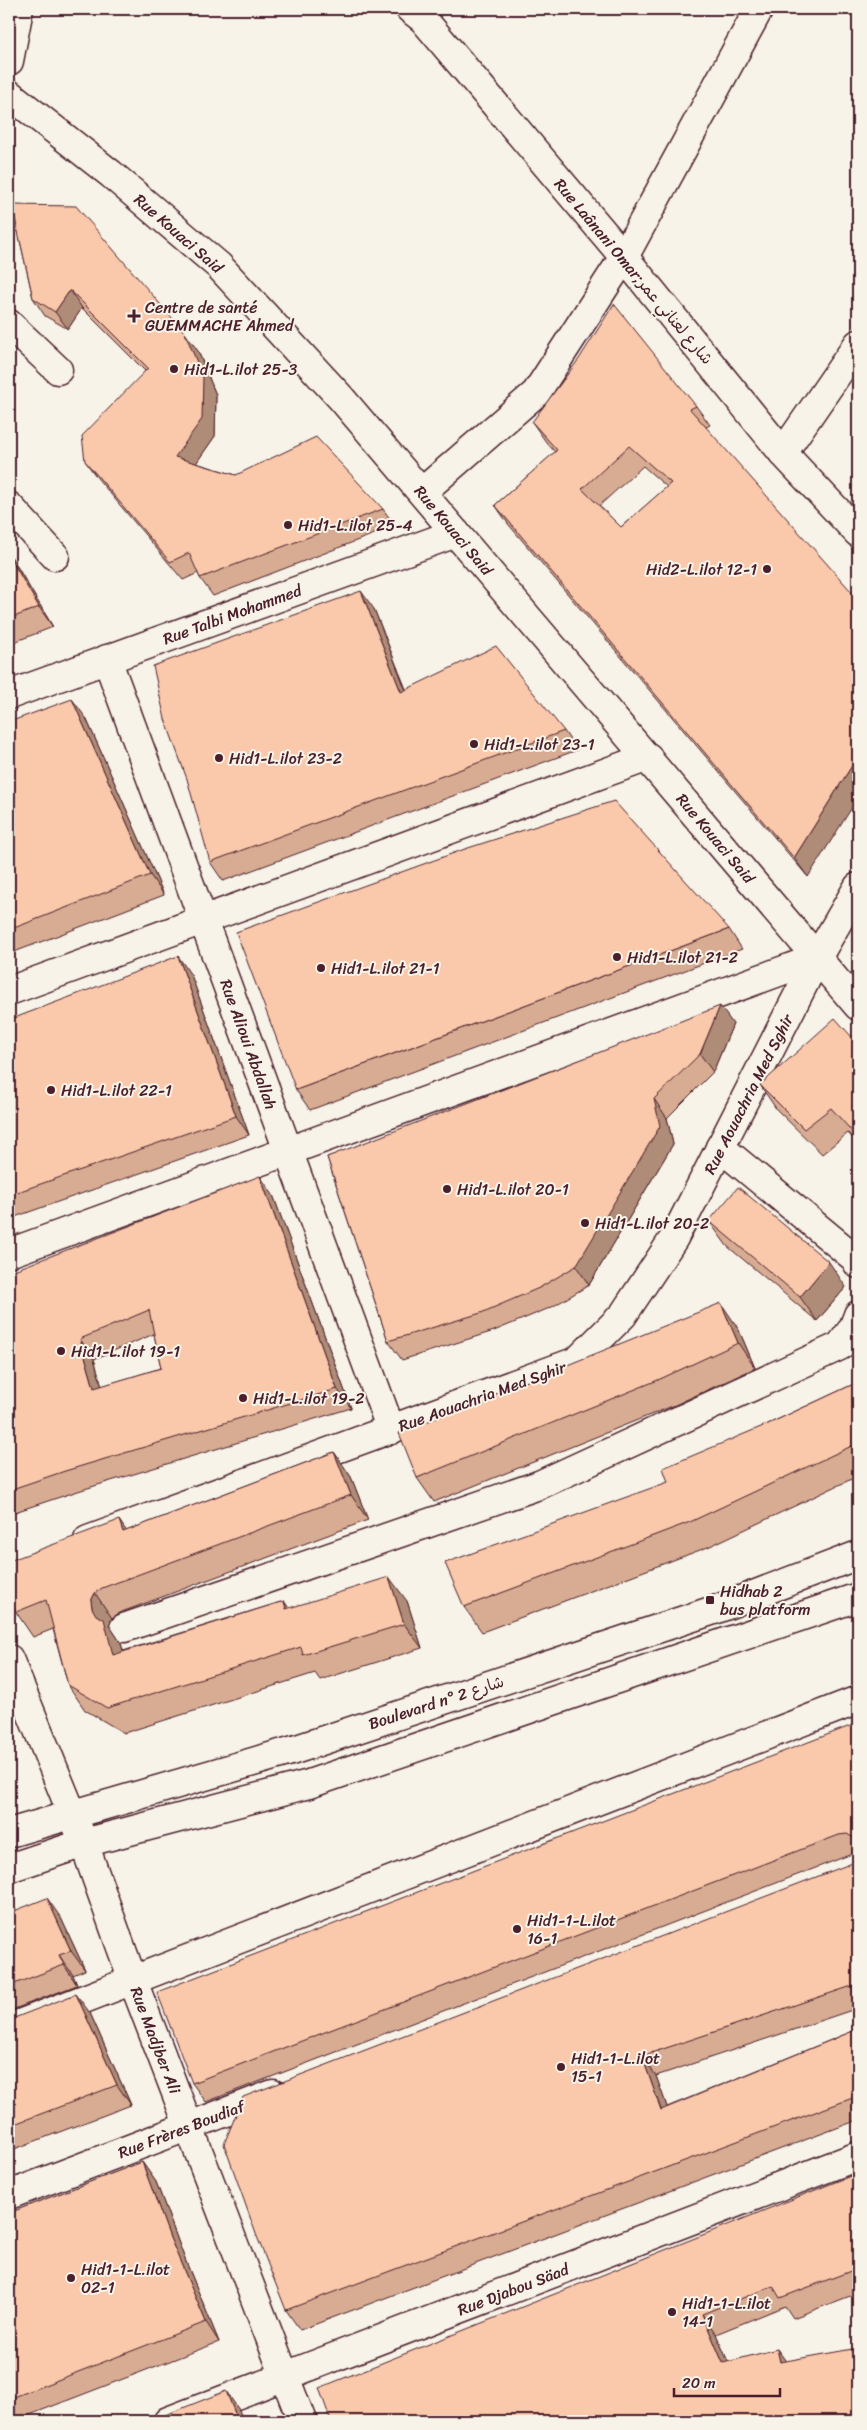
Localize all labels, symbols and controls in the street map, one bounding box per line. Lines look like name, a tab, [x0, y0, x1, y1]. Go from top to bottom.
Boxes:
street label: Rue Laânani Omar;شارع لعناني عمر	[547, 171, 721, 371]
street label: Rue Kouaci Said	[127, 186, 231, 282]
place label: Centre de santé GUEMMACHE Ahmed	[145, 293, 295, 340]
marker: Centre de santé GUEMMACHE Ahmed	[127, 309, 141, 323]
place label: Hid1-L.ilot 25-3	[184, 355, 298, 384]
marker: Hid1-L.ilot 25-3	[168, 363, 180, 375]
street label: Rue Kouaci Said	[407, 478, 502, 584]
place label: Hid1-L.ilot 25-4	[298, 511, 413, 540]
marker: Hid1-L.ilot 25-4	[282, 519, 294, 531]
place label: Hid2-L.ilot 12-1	[646, 555, 757, 584]
marker: Hid2-L.ilot 12-1	[761, 563, 773, 575]
street label: Rue Talbi Mohammed	[159, 575, 307, 653]
place label: Hid1-L.ilot 23-1	[484, 730, 595, 759]
marker: Hid1-L.ilot 23-1	[468, 738, 480, 750]
place label: Hid1-L.ilot 23-2	[229, 744, 342, 773]
marker: Hid1-L.ilot 23-2	[213, 752, 225, 764]
street label: Rue Kouaci Said	[669, 786, 764, 892]
place label: Hid1-L.ilot 21-2	[627, 943, 738, 972]
marker: Hid1-L.ilot 21-2	[611, 951, 623, 963]
place label: Hid1-L.ilot 21-1	[331, 954, 440, 983]
marker: Hid1-L.ilot 21-1	[315, 962, 327, 974]
street label: Rue Alioui Abdallah	[212, 975, 286, 1113]
street label: Rue Aouachria Med Sghir	[695, 1008, 802, 1179]
place label: Hid1-L.ilot 22-1	[61, 1076, 172, 1105]
marker: Hid1-L.ilot 22-1	[45, 1084, 57, 1096]
place label: Hid1-L.ilot 20-1	[457, 1175, 569, 1204]
marker: Hid1-L.ilot 20-1	[441, 1183, 453, 1195]
place label: Hid1-L.ilot 20-2	[595, 1209, 709, 1238]
marker: Hid1-L.ilot 20-2	[579, 1217, 591, 1229]
place label: Hid1-L.ilot 19-1	[71, 1337, 180, 1366]
marker: Hid1-L.ilot 19-1	[55, 1345, 67, 1357]
street label: Rue Aouachria Med Sghir	[394, 1352, 571, 1440]
place label: Hid1-L.ilot 19-2	[253, 1384, 365, 1413]
marker: Hid1-L.ilot 19-2	[237, 1392, 249, 1404]
place label: Hidhab 2 bus platform	[720, 1577, 811, 1624]
marker: Hidhab 2 bus platform	[704, 1594, 716, 1606]
street label: Boulevard n° شارع 2	[364, 1667, 508, 1738]
place label: Hid1-1-L.ilot 16-1	[527, 1906, 616, 1953]
marker: Hid1-1-L.ilot 16-1	[511, 1923, 523, 1935]
street label: Rue Madjber Ali	[122, 1982, 190, 2099]
place label: Hid1-1-L.ilot 15-1	[571, 2044, 660, 2091]
marker: Hid1-1-L.ilot 15-1	[555, 2061, 567, 2073]
street label: Rue Frères Boudiaf	[114, 2091, 251, 2167]
street label: Rue Djabou Säad	[453, 2254, 575, 2324]
place label: Hid1-1-L.ilot 02-1	[81, 2255, 170, 2302]
marker: Hid1-1-L.ilot 02-1	[65, 2272, 77, 2284]
place label: Hid1-1-L.ilot 14-1	[682, 2289, 771, 2336]
marker: Hid1-1-L.ilot 14-1	[666, 2306, 678, 2318]
scale bar	[674, 2365, 781, 2397]
text: 20 m	[682, 2370, 716, 2396]

